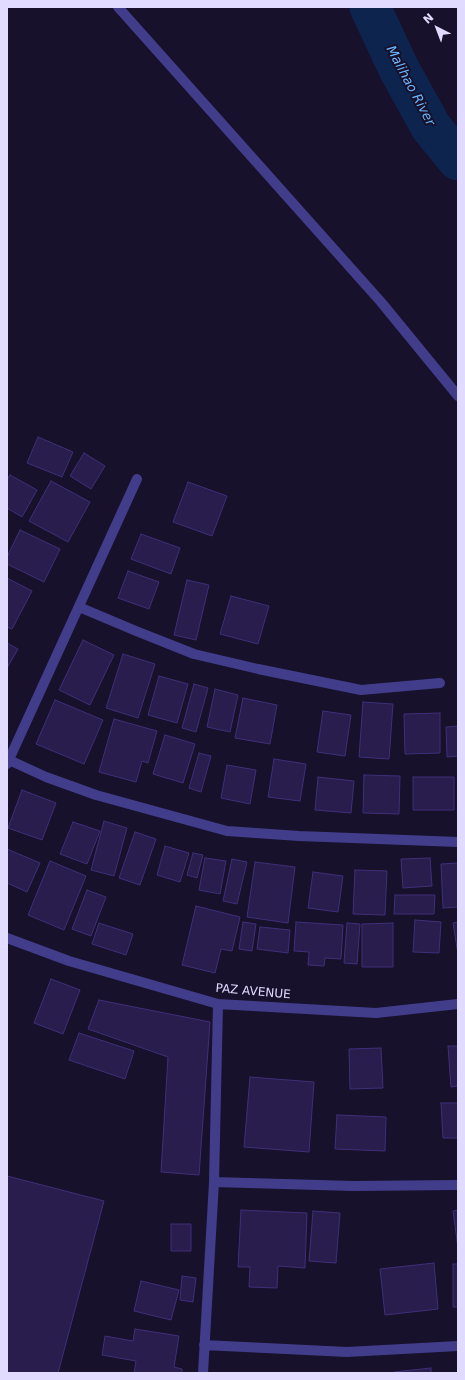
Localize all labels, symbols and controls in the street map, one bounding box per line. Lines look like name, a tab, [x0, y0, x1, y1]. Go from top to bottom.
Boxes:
north arrow	[417, 8, 457, 48]
text: N	[421, 11, 436, 27]
water label: Malihao River	[382, 43, 438, 129]
street label: PAZ AVENUE	[215, 982, 291, 1002]

